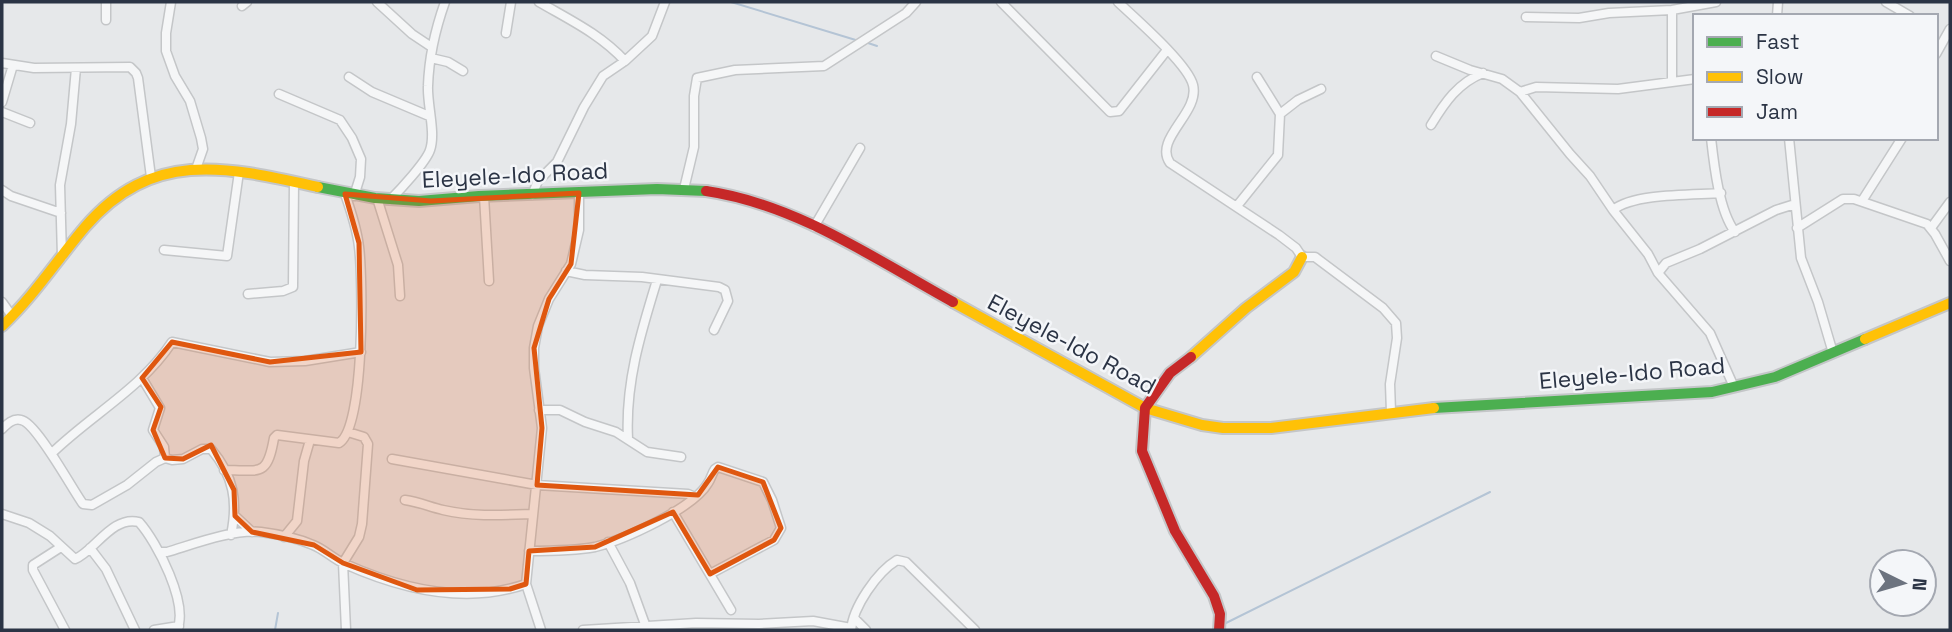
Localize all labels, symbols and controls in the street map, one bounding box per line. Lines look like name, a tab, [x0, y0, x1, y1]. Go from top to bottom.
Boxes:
legend	[1693, 14, 1938, 140]
text: Fast	[1756, 28, 1800, 55]
text: Slow	[1756, 63, 1804, 90]
text: Jam	[1756, 98, 1798, 125]
street label: Eleyele-Ido Road	[421, 155, 609, 195]
street label: Eleyele-Ido Road	[983, 287, 1161, 401]
street label: Eleyele-Ido Road	[1538, 350, 1726, 396]
north arrow	[1868, 548, 1938, 618]
text: N	[1906, 577, 1932, 592]

